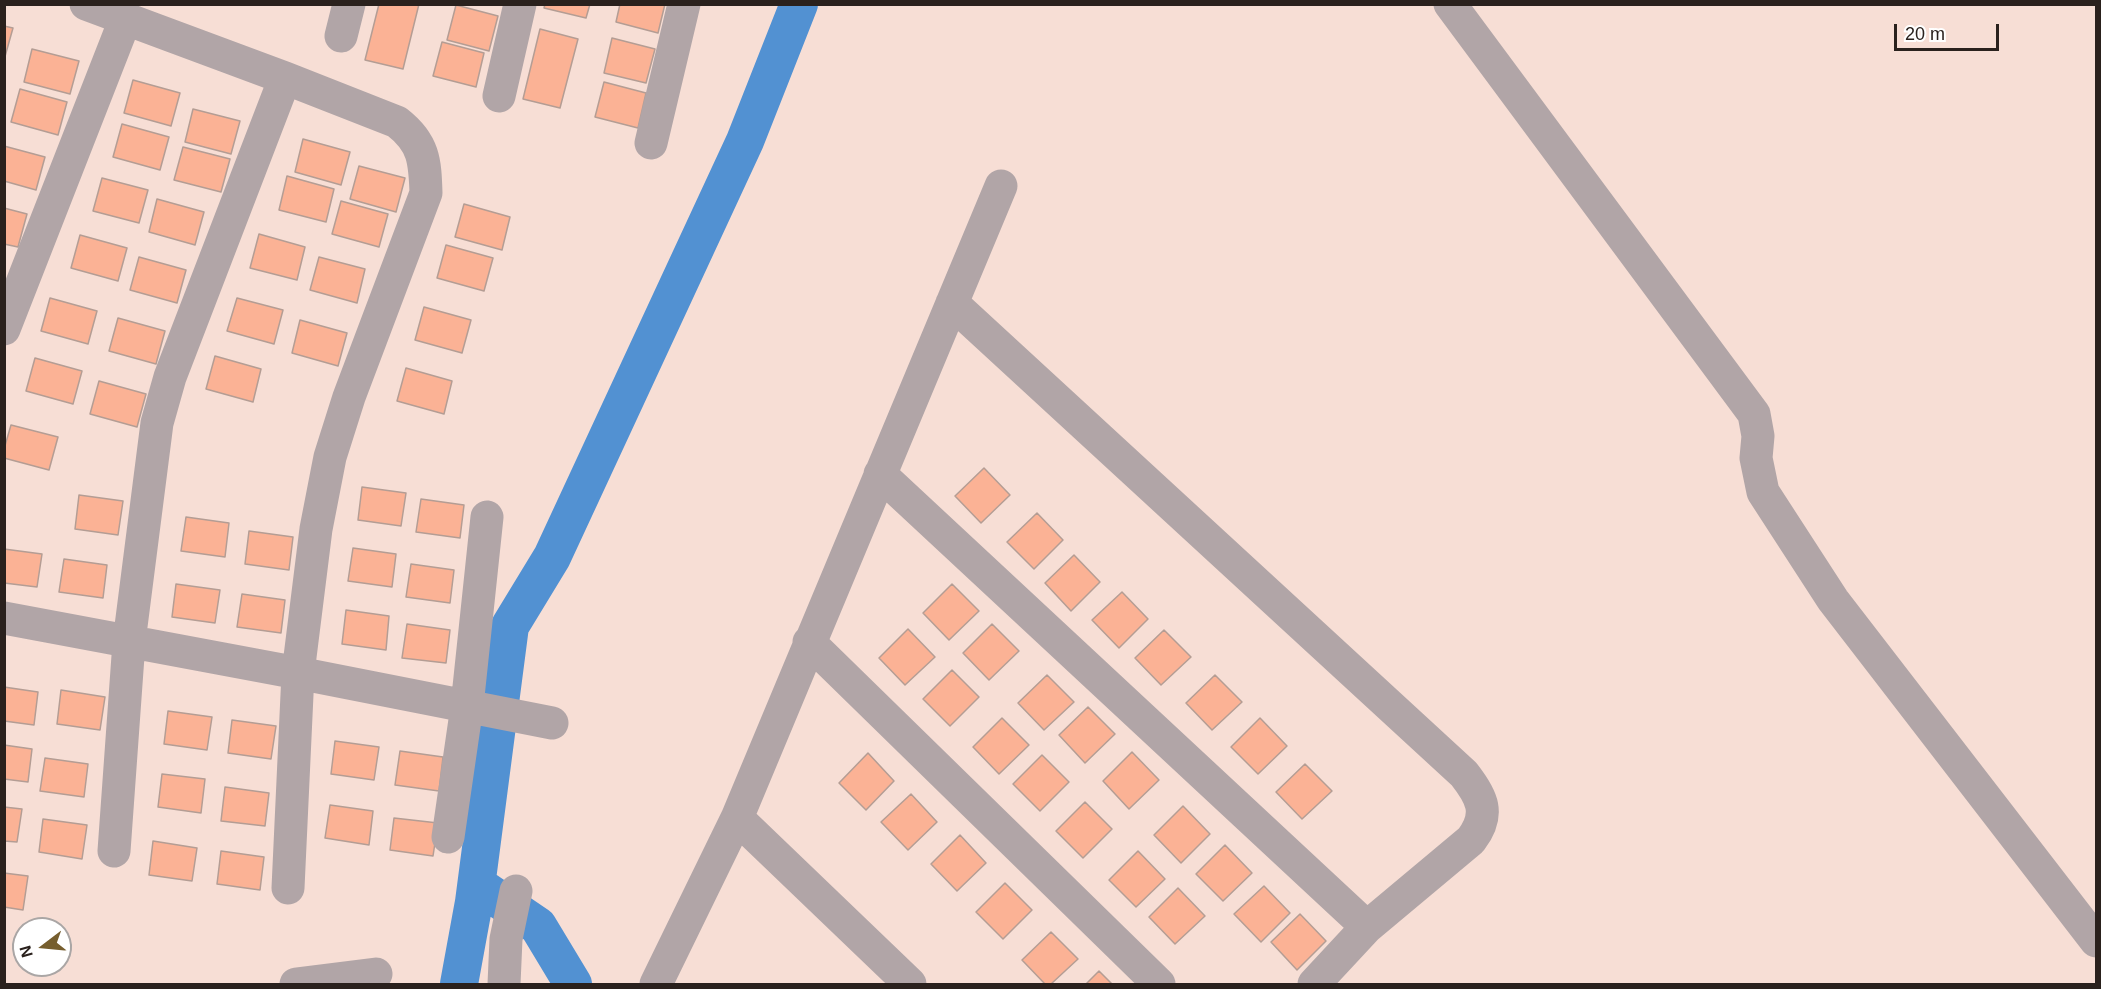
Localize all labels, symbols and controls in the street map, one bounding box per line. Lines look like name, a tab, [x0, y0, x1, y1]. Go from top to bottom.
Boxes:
scale bar	[1897, 12, 2002, 50]
text: 20 m	[1905, 24, 1945, 44]
north arrow	[12, 917, 72, 977]
text: N	[16, 944, 36, 959]

